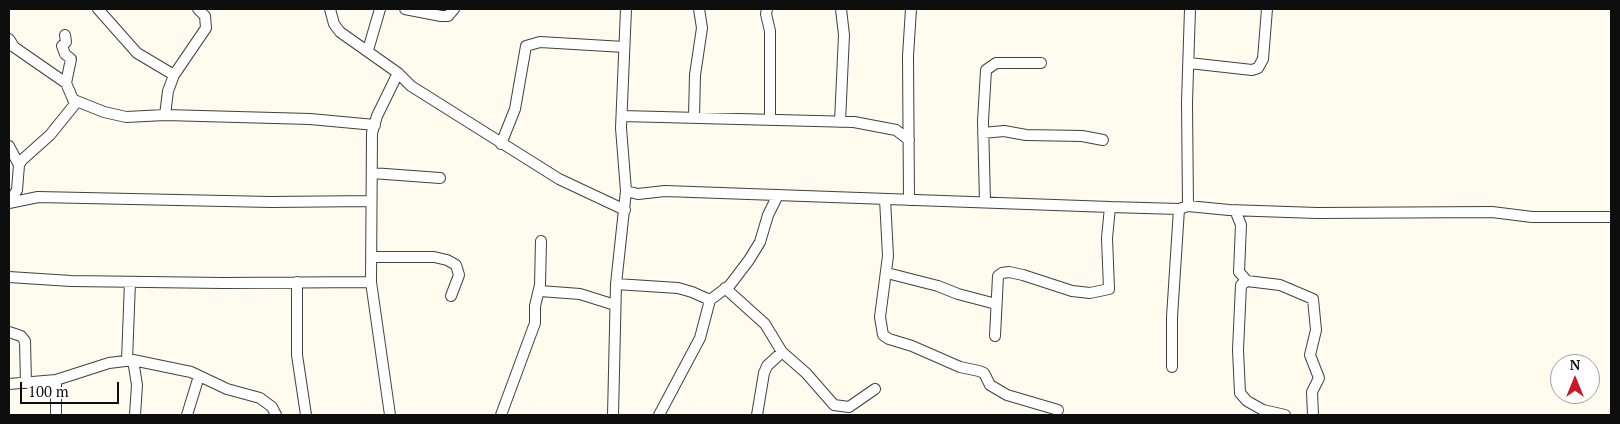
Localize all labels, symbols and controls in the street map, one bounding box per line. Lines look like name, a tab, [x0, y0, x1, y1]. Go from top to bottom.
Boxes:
north arrow	[1550, 354, 1600, 404]
text: N	[1570, 355, 1580, 374]
scale bar	[22, 372, 121, 404]
text: 100 m	[28, 381, 69, 401]

